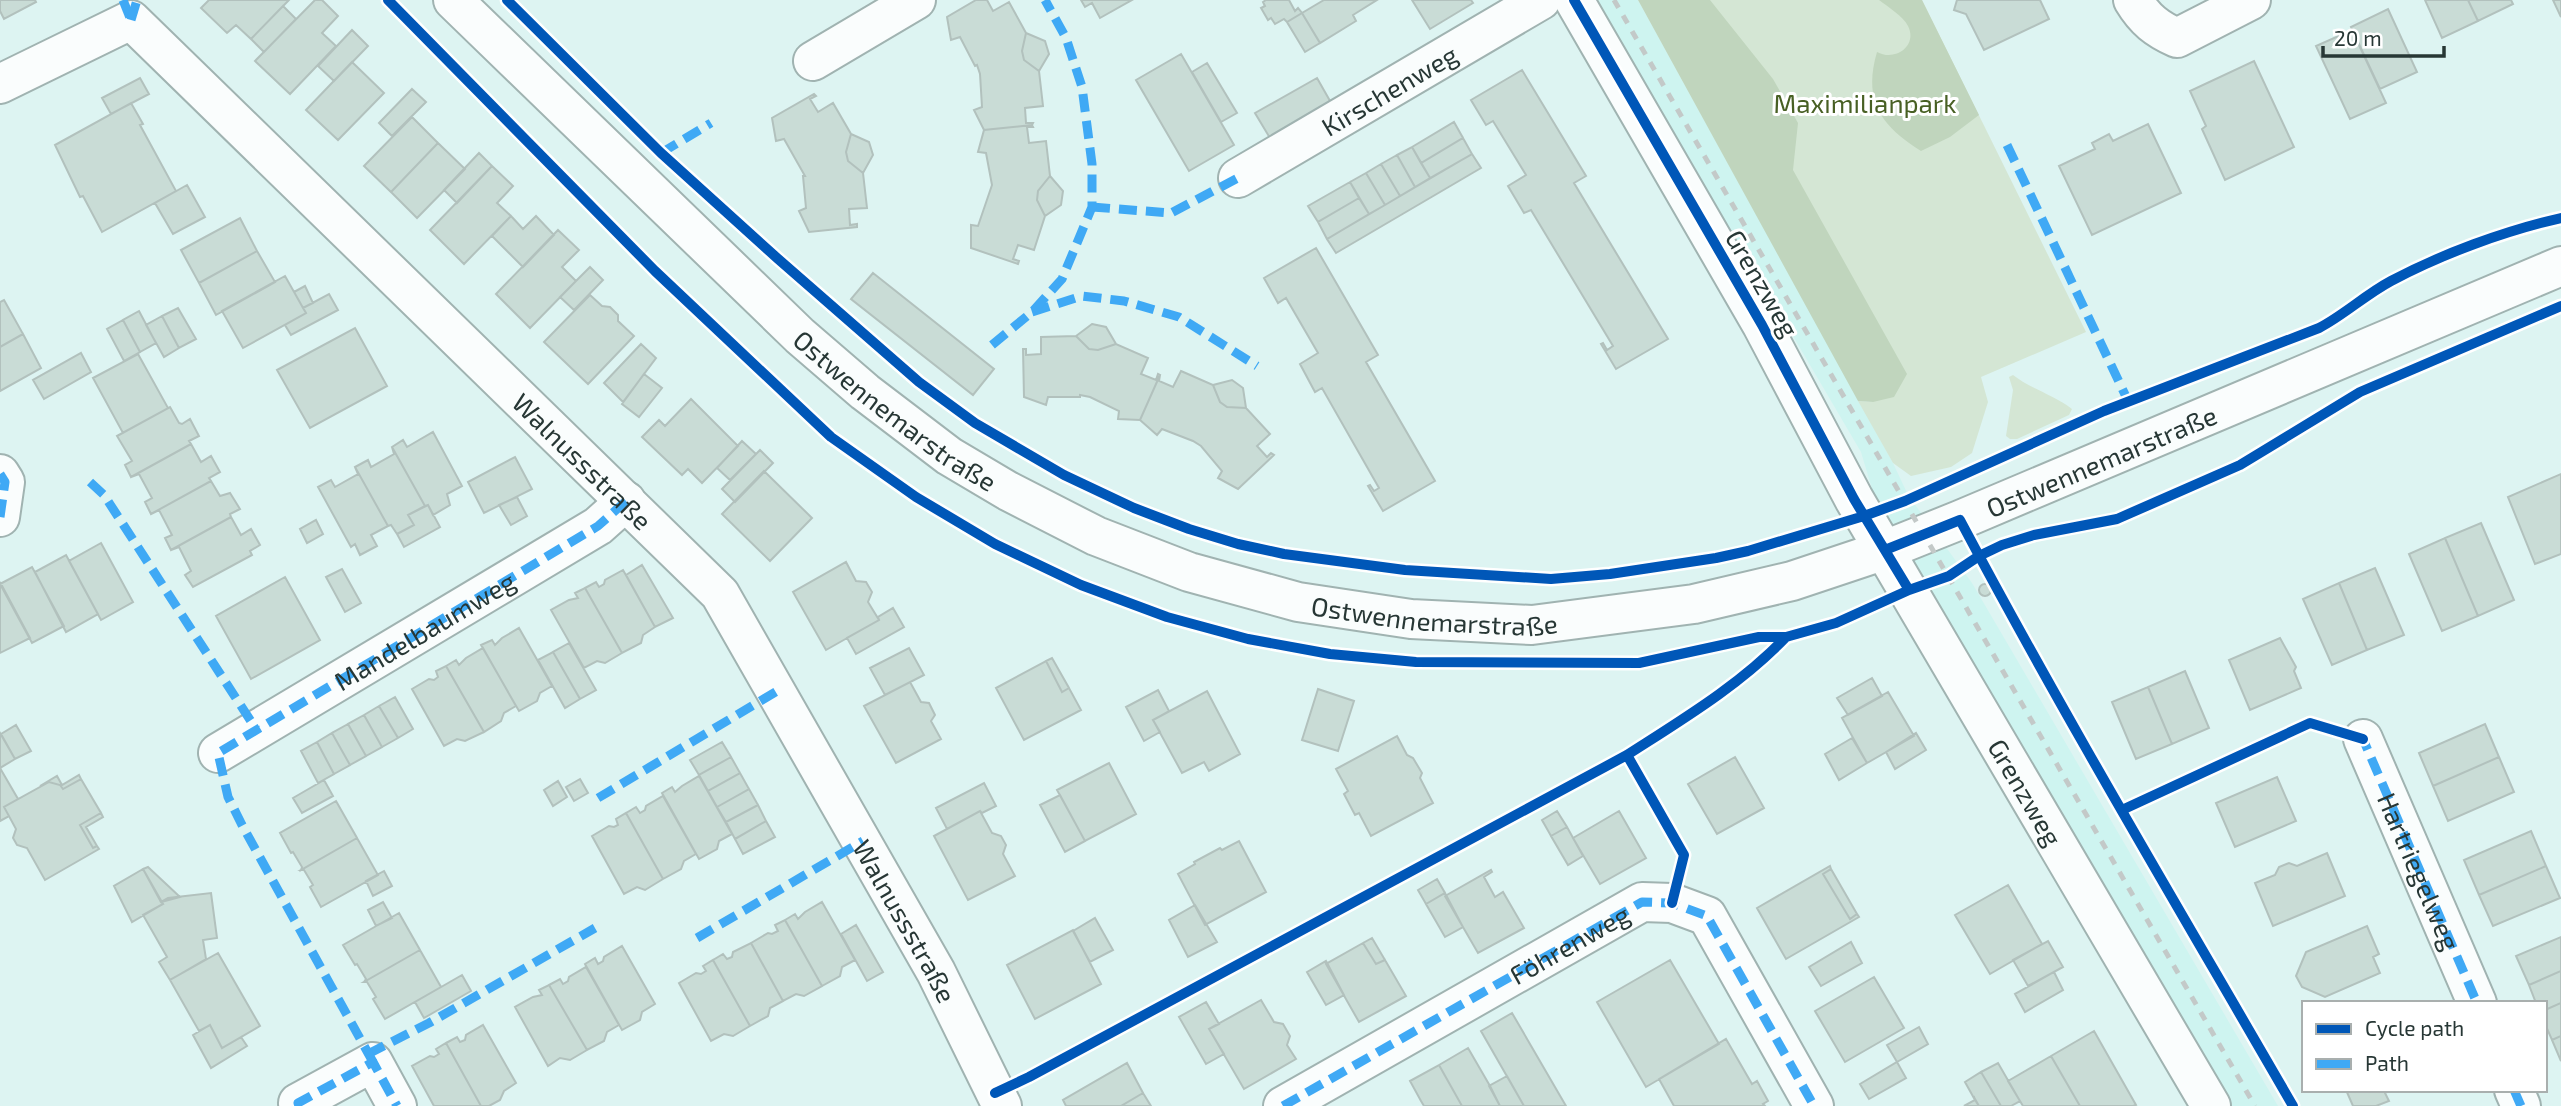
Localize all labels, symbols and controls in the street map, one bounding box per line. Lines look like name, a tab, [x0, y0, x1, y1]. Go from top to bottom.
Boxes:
scale bar	[2323, 14, 2444, 58]
text: 20 m	[2334, 25, 2382, 50]
street label: Kirschenweg	[1315, 37, 1462, 141]
park label: Maximilianpark	[1773, 87, 1957, 118]
street label: Grenzweg	[1720, 224, 1806, 342]
street label: Ostwennemarstraße	[788, 323, 1003, 496]
street label: Walnussstraße	[507, 386, 659, 535]
street label: Ostwennemarstraße	[1981, 398, 2221, 523]
street label: Mandelbaumweg	[328, 564, 520, 696]
street label: Ostwennemarstraße	[1309, 589, 1559, 641]
street label: Grenzweg	[1983, 733, 2070, 851]
street label: Hartriegelweg	[2372, 787, 2468, 954]
street label: Walnussstraße	[848, 834, 964, 1007]
street label: Föhrenweg	[1504, 897, 1634, 990]
legend	[2302, 1001, 2547, 1092]
text: Cycle path	[2365, 1015, 2464, 1040]
text: Path	[2365, 1050, 2409, 1075]

